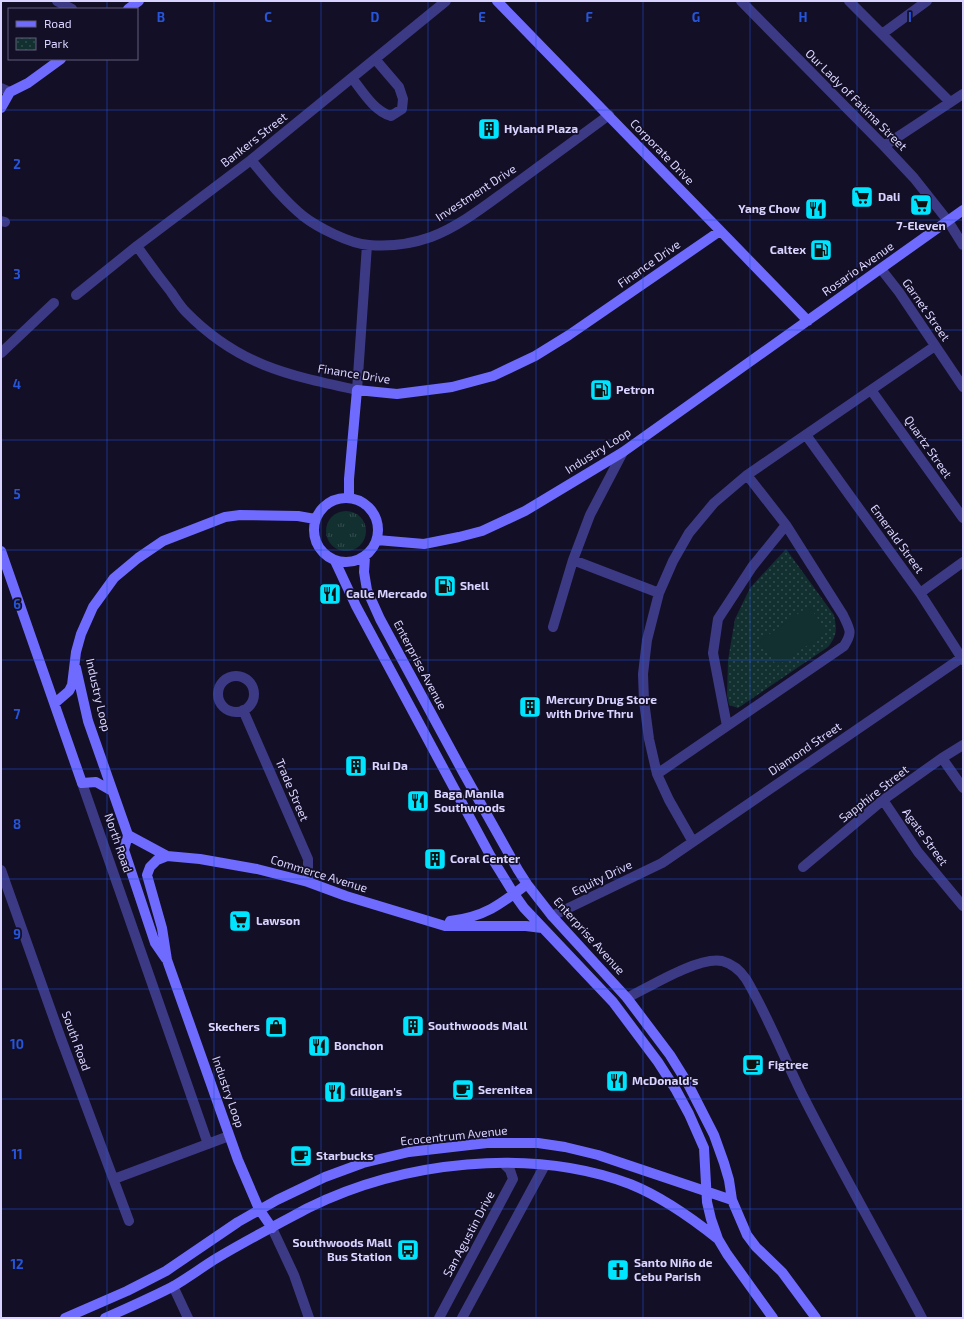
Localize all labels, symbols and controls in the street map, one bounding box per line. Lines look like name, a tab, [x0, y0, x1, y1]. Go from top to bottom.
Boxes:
legend	[8, 8, 138, 60]
text: B	[157, 9, 165, 25]
text: C	[264, 9, 272, 25]
text: D	[371, 9, 380, 25]
text: E	[478, 9, 486, 25]
text: F	[585, 9, 593, 25]
text: G	[692, 9, 700, 25]
text: H	[799, 9, 808, 25]
text: I	[908, 9, 912, 25]
text: Road	[44, 16, 72, 30]
text: Park	[44, 36, 69, 50]
street label: Our Lady of Fatima Street	[803, 46, 911, 153]
street label: Bankers Street	[217, 109, 290, 169]
building icon: Hyland Plaza	[476, 116, 502, 142]
street label: Corporate Drive	[628, 116, 698, 187]
place label: Hyland Plaza	[504, 121, 578, 136]
text: 2	[13, 156, 21, 172]
street label: Investment Drive	[433, 161, 518, 223]
supermarket icon: Dali	[849, 184, 875, 210]
place label: Dali	[878, 189, 900, 203]
supermarket icon: 7-Eleven	[908, 192, 934, 218]
restaurant icon: Yang Chow	[803, 196, 829, 222]
place label: Yang Chow	[738, 201, 801, 215]
place label: 7-Eleven	[896, 218, 946, 232]
street label: Finance Drive	[614, 236, 682, 290]
fuel station icon: Caltex	[808, 237, 834, 263]
street label: Rosario Avenue	[819, 238, 896, 298]
place label: Caltex	[770, 242, 806, 256]
text: 3	[13, 266, 21, 282]
street label: Garnet Street	[900, 276, 954, 344]
street label: Finance Drive	[317, 360, 391, 386]
text: 4	[13, 376, 21, 392]
fuel station icon: Petron	[588, 377, 614, 403]
place label: Petron	[616, 382, 654, 396]
street label: Quartz Street	[901, 413, 956, 481]
street label: Industry Loop	[562, 424, 633, 476]
text: 5	[13, 486, 21, 502]
street label: Emerald Street	[868, 501, 928, 576]
fuel station icon: Shell	[432, 573, 458, 599]
place label: Shell	[460, 578, 489, 592]
restaurant icon: Calle Mercado	[317, 581, 343, 607]
place label: Calle Mercado	[346, 586, 427, 600]
text: 6	[13, 596, 21, 612]
street label: Enterprise Avenue	[391, 617, 450, 712]
street label: Industry Loop	[84, 657, 114, 733]
place label: Mercury Drug Store with Drive Thru	[546, 692, 657, 720]
building icon: Mercury Drug Store with Drive Thru	[517, 694, 543, 720]
text: 7	[14, 706, 21, 722]
street label: Diamond Street	[765, 718, 844, 778]
building icon: Rui Da	[343, 753, 369, 779]
street label: Trade Street	[273, 756, 313, 823]
place label: Rui Da	[372, 758, 408, 772]
street label: Sapphire Street	[836, 761, 911, 825]
place label: Baga Manila Southwoods	[434, 786, 505, 814]
restaurant icon: Baga Manila Southwoods	[405, 788, 431, 814]
street label: Agate Street	[900, 805, 952, 868]
street label: North Road	[102, 811, 136, 874]
text: 8	[13, 816, 21, 832]
building icon: Coral Center	[422, 846, 448, 872]
place label: Coral Center	[450, 851, 520, 865]
street label: Commerce Avenue	[269, 852, 369, 894]
street label: Equity Drive	[569, 857, 634, 898]
street label: Enterprise Avenue	[551, 894, 628, 977]
supermarket icon: Lawson	[227, 908, 253, 934]
place label: Lawson	[256, 913, 300, 927]
text: 9	[13, 926, 21, 942]
street label: South Road	[60, 1009, 94, 1072]
building icon: Southwoods Mall	[400, 1013, 426, 1039]
shop icon: Skechers	[263, 1014, 289, 1040]
place label: Southwoods Mall	[428, 1018, 528, 1032]
place label: Skechers	[208, 1019, 260, 1033]
restaurant icon: Bonchon	[306, 1033, 332, 1059]
text: 10	[10, 1036, 24, 1052]
place label: Bonchon	[334, 1038, 384, 1052]
cafe icon: Figtree	[740, 1052, 766, 1078]
street label: Industry Loop	[210, 1054, 248, 1129]
place label: Figtree	[768, 1057, 809, 1071]
restaurant icon: McDonald's	[604, 1068, 630, 1094]
place label: McDonald's	[632, 1073, 698, 1087]
cafe icon: Serenitea	[450, 1077, 476, 1103]
restaurant icon: Gilligan's	[322, 1079, 348, 1105]
place label: Serenitea	[478, 1082, 533, 1096]
place label: Gilligan's	[350, 1084, 402, 1098]
street label: Ecocentrum Avenue	[400, 1122, 508, 1148]
cafe icon: Starbucks	[288, 1143, 314, 1169]
text: 11	[11, 1146, 23, 1162]
place label: Starbucks	[316, 1148, 373, 1162]
street label: San Agustin Drive	[440, 1188, 497, 1279]
place label: Southwoods Mall Bus Station	[293, 1235, 392, 1263]
bus stop icon: Southwoods Mall Bus Station	[395, 1237, 421, 1263]
place label: Santo Niño de Cebu Parish	[634, 1255, 713, 1283]
text: 12	[10, 1256, 24, 1272]
church icon: Santo Niño de Cebu Parish	[605, 1257, 631, 1283]

